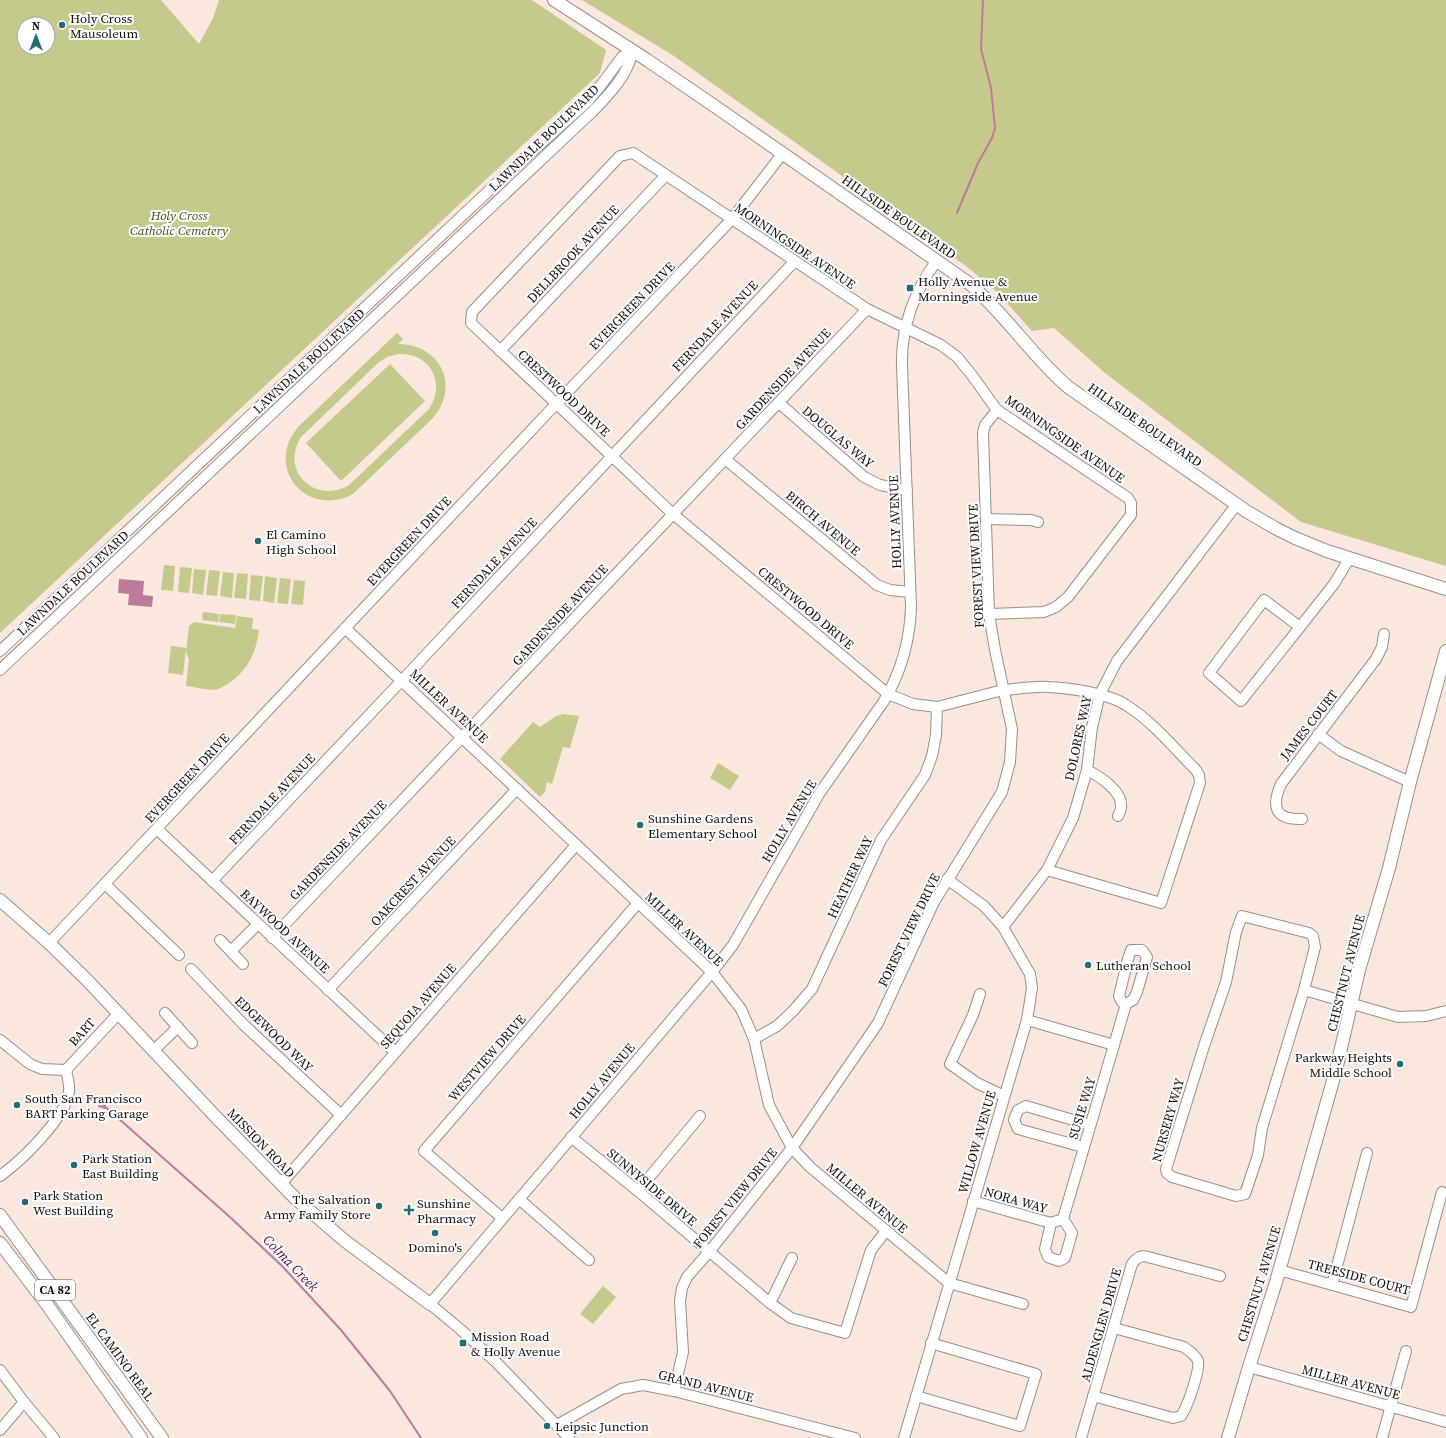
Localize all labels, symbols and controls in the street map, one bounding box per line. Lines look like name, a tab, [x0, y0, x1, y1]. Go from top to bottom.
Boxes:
place label: Holy Cross Mausoleum	[70, 10, 138, 42]
north arrow	[16, 16, 56, 56]
text: N	[32, 19, 40, 34]
marker: Holy Cross Mausoleum	[57, 20, 67, 30]
street label: LAWNDALE BOULEVARD	[485, 81, 603, 195]
street label: HILLSIDE BOULEVARD	[838, 171, 960, 263]
street label: MORNINGSIDE AVENUE	[731, 199, 859, 293]
street label: DELLBROOK AVENUE	[523, 201, 623, 307]
park label: Holy Cross Catholic Cemetery	[130, 207, 229, 239]
street label: EVERGREEN DRIVE	[585, 258, 679, 354]
place label: Holly Avenue & Morningside Avenue	[918, 273, 1038, 305]
street label: FERNDALE AVENUE	[668, 277, 762, 375]
marker: Holly Avenue & Morningside Avenue	[905, 283, 915, 293]
street label: LAWNDALE BOULEVARD	[249, 305, 369, 417]
street label: GARDENSIDE AVENUE	[731, 324, 835, 433]
street label: CRESTWOOD DRIVE	[514, 346, 614, 440]
street label: HILLSIDE BOULEVARD	[1084, 379, 1206, 471]
street label: MORNINGSIDE AVENUE	[1002, 391, 1128, 487]
street label: DOUGLAS WAY	[799, 402, 878, 472]
street label: HOLLY AVENUE	[885, 475, 905, 569]
street label: BIRCH AVENUE	[782, 487, 864, 559]
street label: EVERGREEN DRIVE	[363, 492, 455, 589]
street label: FOREST VIEW DRIVE	[964, 503, 988, 629]
street label: FERNDALE AVENUE	[447, 514, 541, 612]
place label: El Camino High School	[266, 526, 336, 558]
street label: LAWNDALE BOULEVARD	[13, 527, 133, 639]
marker: El Camino High School	[253, 536, 263, 546]
street label: GARDENSIDE AVENUE	[508, 560, 612, 669]
street label: CRESTWOOD DRIVE	[755, 563, 858, 653]
street label: MILLER AVENUE	[406, 665, 492, 747]
street label: JAMES COURT	[1276, 686, 1342, 764]
street label: DOLORES WAY	[1061, 693, 1096, 782]
street label: EVERGREEN DRIVE	[141, 729, 233, 826]
street label: FERNDALE AVENUE	[225, 750, 319, 848]
street label: HOLLY AVENUE	[758, 776, 820, 866]
street label: GARDENSIDE AVENUE	[286, 796, 390, 904]
place label: Sunshine Gardens Elementary School	[648, 810, 757, 842]
marker: Sunshine Gardens Elementary School	[635, 820, 645, 830]
street label: OAKCREST AVENUE	[367, 832, 459, 930]
street label: HEATHER WAY	[823, 832, 877, 921]
street label: FOREST VIEW DRIVE	[874, 870, 944, 990]
street label: BAYWOOD AVENUE	[237, 885, 333, 977]
street label: MILLER AVENUE	[641, 888, 727, 970]
street label: CHESTNUT AVENUE	[1323, 912, 1369, 1033]
place label: Lutheran School	[1096, 957, 1191, 974]
street label: SEQUOIA AVENUE	[376, 960, 460, 1052]
marker: Lutheran School	[1083, 960, 1093, 970]
street label: EDGEWOOD WAY	[231, 992, 317, 1076]
street label: WESTVIEW DRIVE	[445, 1011, 530, 1105]
street label: BART	[65, 1014, 99, 1050]
street label: HOLLY AVENUE	[565, 1040, 639, 1122]
place label: Parkway Heights Middle School	[1295, 1049, 1392, 1081]
marker: Parkway Heights Middle School	[1395, 1059, 1405, 1069]
street label: SUSIE WAY	[1065, 1074, 1100, 1141]
street label: NURSERY WAY	[1148, 1075, 1188, 1164]
street label: WILLOW AVENUE	[954, 1088, 1000, 1195]
place label: South San Francisco BART Parking Garage	[25, 1090, 149, 1122]
marker: South San Francisco BART Parking Garage	[12, 1100, 22, 1110]
street label: MISSION ROAD	[224, 1105, 298, 1181]
street label: SUNNYSIDE DRIVE	[604, 1144, 701, 1230]
street label: FOREST VIEW DRIVE	[689, 1144, 781, 1252]
place label: Park Station East Building	[82, 1150, 159, 1182]
street label: MILLER AVENUE	[823, 1159, 911, 1237]
marker: Park Station East Building	[69, 1160, 79, 1170]
street label: NORA WAY	[983, 1183, 1050, 1217]
place label: Park Station West Building	[33, 1187, 113, 1219]
place label: The Salvation Army Family Store	[263, 1191, 371, 1223]
place label: Sunshine Pharmacy	[417, 1195, 476, 1227]
marker: Park Station West Building	[20, 1197, 30, 1207]
marker: The Salvation Army Family Store	[374, 1201, 384, 1211]
marker: Sunshine Pharmacy	[404, 1205, 414, 1215]
street label: CHESTNUT AVENUE	[1233, 1224, 1285, 1344]
marker: Domino's	[430, 1228, 440, 1238]
water label: Colma Creek	[259, 1230, 324, 1296]
place label: Domino's	[408, 1239, 462, 1256]
street label: TREESIDE COURT	[1306, 1255, 1412, 1299]
street label: ALDENGLEN DRIVE	[1077, 1266, 1125, 1384]
road number: CA 82	[35, 1280, 75, 1300]
street label: EL CAMINO REAL	[82, 1309, 158, 1405]
place label: Mission Road & Holly Avenue	[471, 1328, 561, 1360]
marker: Mission Road & Holly Avenue	[458, 1338, 468, 1348]
street label: MILLER AVENUE	[1300, 1361, 1402, 1403]
street label: GRAND AVENUE	[657, 1366, 756, 1406]
place label: Leipsic Junction	[555, 1418, 649, 1435]
marker: Leipsic Junction	[542, 1421, 552, 1431]

